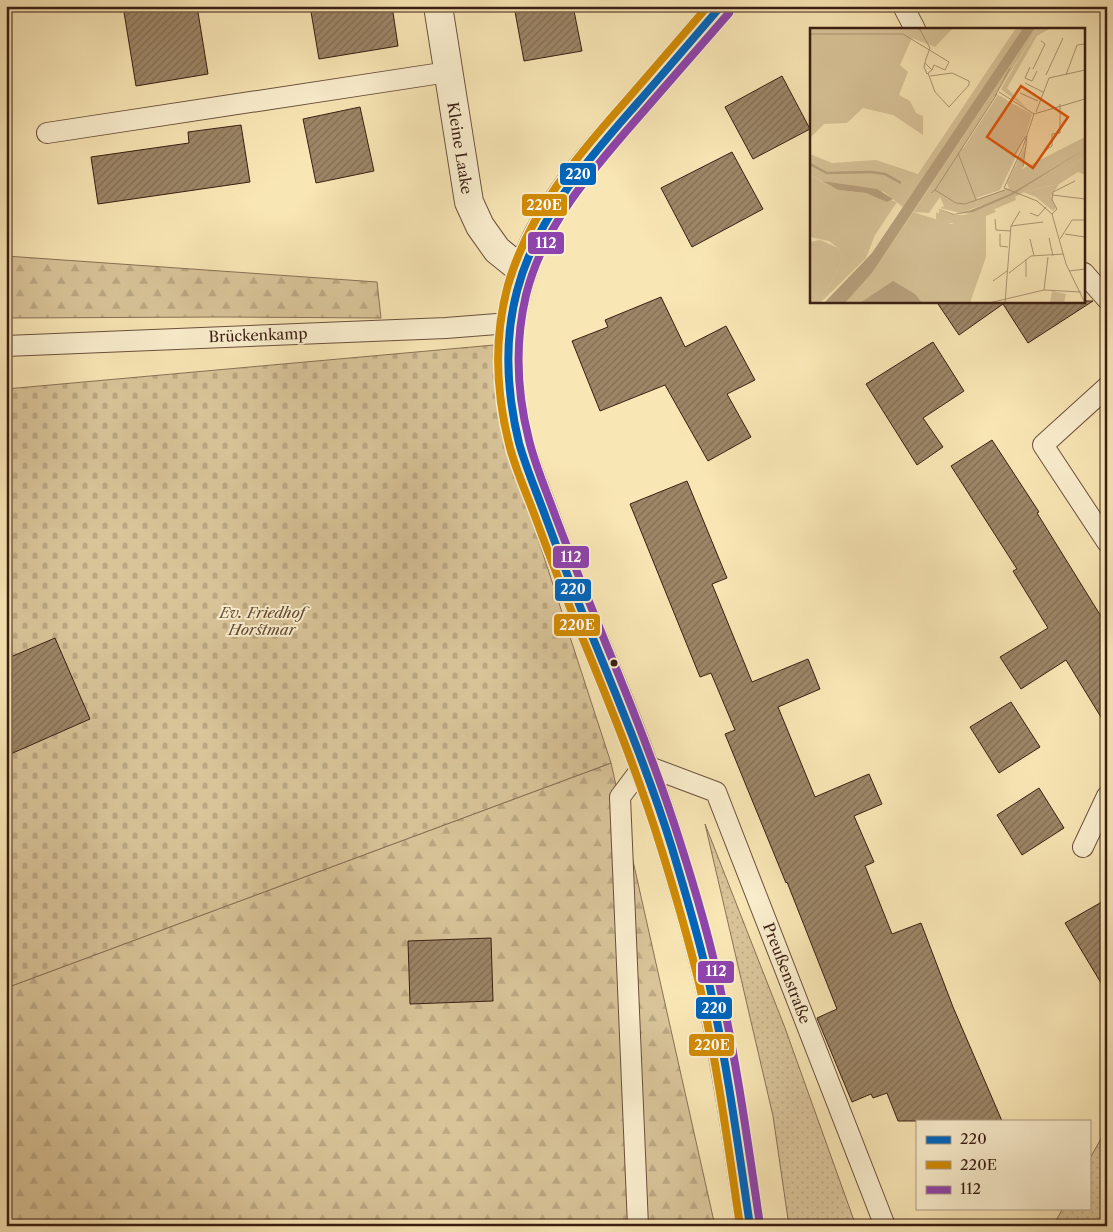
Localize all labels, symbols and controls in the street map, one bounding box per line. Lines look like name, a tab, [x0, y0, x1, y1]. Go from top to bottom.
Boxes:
inset map	[810, 28, 1086, 302]
street label: Kleine Laake	[443, 101, 477, 195]
line badge: 220	[559, 162, 597, 186]
text: 220	[565, 165, 591, 183]
line badge: 220E	[521, 193, 568, 217]
text: 220E	[526, 196, 562, 214]
line badge: 112	[527, 231, 565, 255]
text: 112	[536, 234, 556, 252]
street label: Brückenkamp	[208, 324, 308, 346]
line badge: 112	[552, 545, 590, 569]
text: 112	[561, 548, 581, 566]
line badge: 220	[554, 578, 592, 602]
text: 220	[560, 580, 586, 598]
park label: Ev. Friedhof Horstmar	[219, 603, 310, 639]
line badge: 220E	[553, 613, 601, 637]
text: 220E	[559, 616, 595, 634]
unlabelled marker	[609, 658, 619, 668]
street label: Preußenstraße	[759, 920, 815, 1026]
line badge: 112	[697, 960, 735, 984]
text: 112	[706, 962, 726, 980]
line badge: 220	[695, 996, 733, 1020]
text: 220	[701, 999, 727, 1017]
line badge: 220E	[688, 1033, 735, 1057]
text: 220E	[694, 1036, 730, 1054]
legend	[916, 1120, 1090, 1210]
text: 220	[960, 1129, 987, 1148]
text: 220E	[960, 1155, 997, 1174]
text: 112	[960, 1179, 981, 1198]

